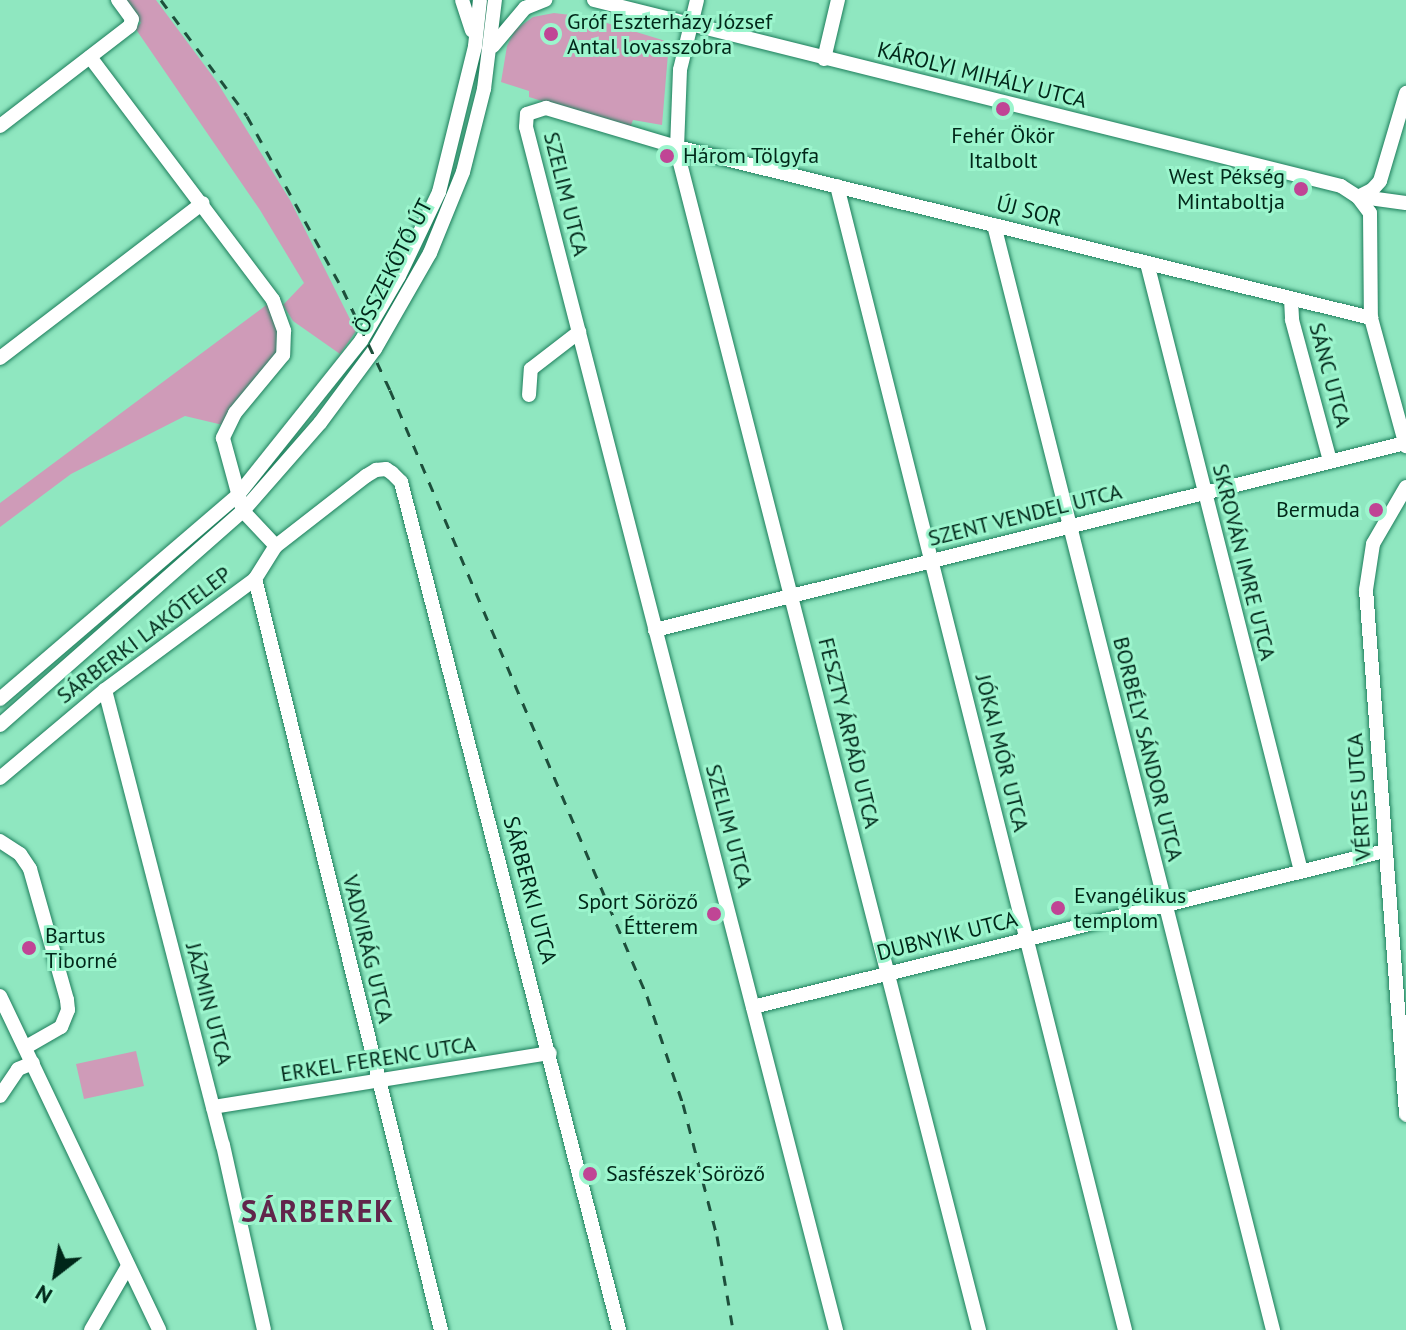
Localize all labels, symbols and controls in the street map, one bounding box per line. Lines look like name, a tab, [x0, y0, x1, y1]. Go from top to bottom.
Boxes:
place label: Gróf Eszterházy József Antal lovasszobra	[567, 8, 773, 60]
marker: Gróf Eszterházy József Antal lovasszobra	[542, 25, 560, 43]
street label: KÁROLYI MIHÁLY UTCA	[874, 36, 1090, 114]
marker: Fehér Ökör Italbolt	[994, 100, 1012, 118]
place label: Fehér Ökör Italbolt	[951, 122, 1055, 174]
street label: SZELIM UTCA	[538, 129, 594, 259]
place label: Három Tölgyfa	[683, 143, 820, 169]
marker: Három Tölgyfa	[658, 147, 676, 165]
place label: West Pékség Mintaboltja	[1169, 163, 1285, 214]
marker: West Pékség Mintaboltja	[1292, 180, 1310, 198]
street label: ÚJ SOR	[994, 190, 1064, 232]
street label: ÖSSZEKÖTŐ ÚT	[348, 194, 438, 338]
street label: SÁNC UTCA	[1303, 319, 1357, 431]
street label: SKROVÁN IMRE UTCA	[1207, 461, 1281, 663]
street label: SZENT VENDEL UTCA	[924, 478, 1126, 552]
place label: Bermuda	[1276, 497, 1360, 523]
marker: Bermuda	[1367, 501, 1385, 519]
street label: SÁRBERKI LAKÓTELEP	[52, 561, 236, 709]
street label: FESZTY ÁRPÁD UTCA	[812, 634, 886, 832]
street label: BORBÉLY SÁNDOR UTCA	[1107, 634, 1189, 864]
street label: JÓKAI MÓR UTCA	[970, 672, 1034, 834]
street label: VÉRTES UTCA	[1341, 732, 1377, 862]
street label: SZELIM UTCA	[700, 761, 758, 891]
street label: SÁRBERKI UTCA	[498, 813, 562, 967]
street label: VADVIRÁG UTCA	[337, 872, 399, 1026]
place label: Evangélikus templom	[1074, 882, 1186, 934]
place label: Sport Söröző Étterem	[577, 888, 698, 940]
marker: Evangélikus templom	[1049, 899, 1067, 917]
marker: Sport Söröző Étterem	[705, 905, 723, 923]
street label: DUBNYIK UTCA	[874, 906, 1020, 966]
place label: Bartus Tiborné	[45, 922, 117, 974]
marker: Bartus Tiborné	[20, 939, 38, 957]
street label: JÁZMIN UTCA	[180, 940, 238, 1068]
street label: ERKEL FERENC UTCA	[278, 1030, 478, 1088]
place label: Sasfészek Söröző	[606, 1161, 766, 1187]
marker: Sasfészek Söröző	[581, 1165, 599, 1183]
district label: SÁRBEREK	[241, 1193, 395, 1229]
north arrow	[16, 1234, 96, 1314]
text: N	[30, 1279, 57, 1310]

